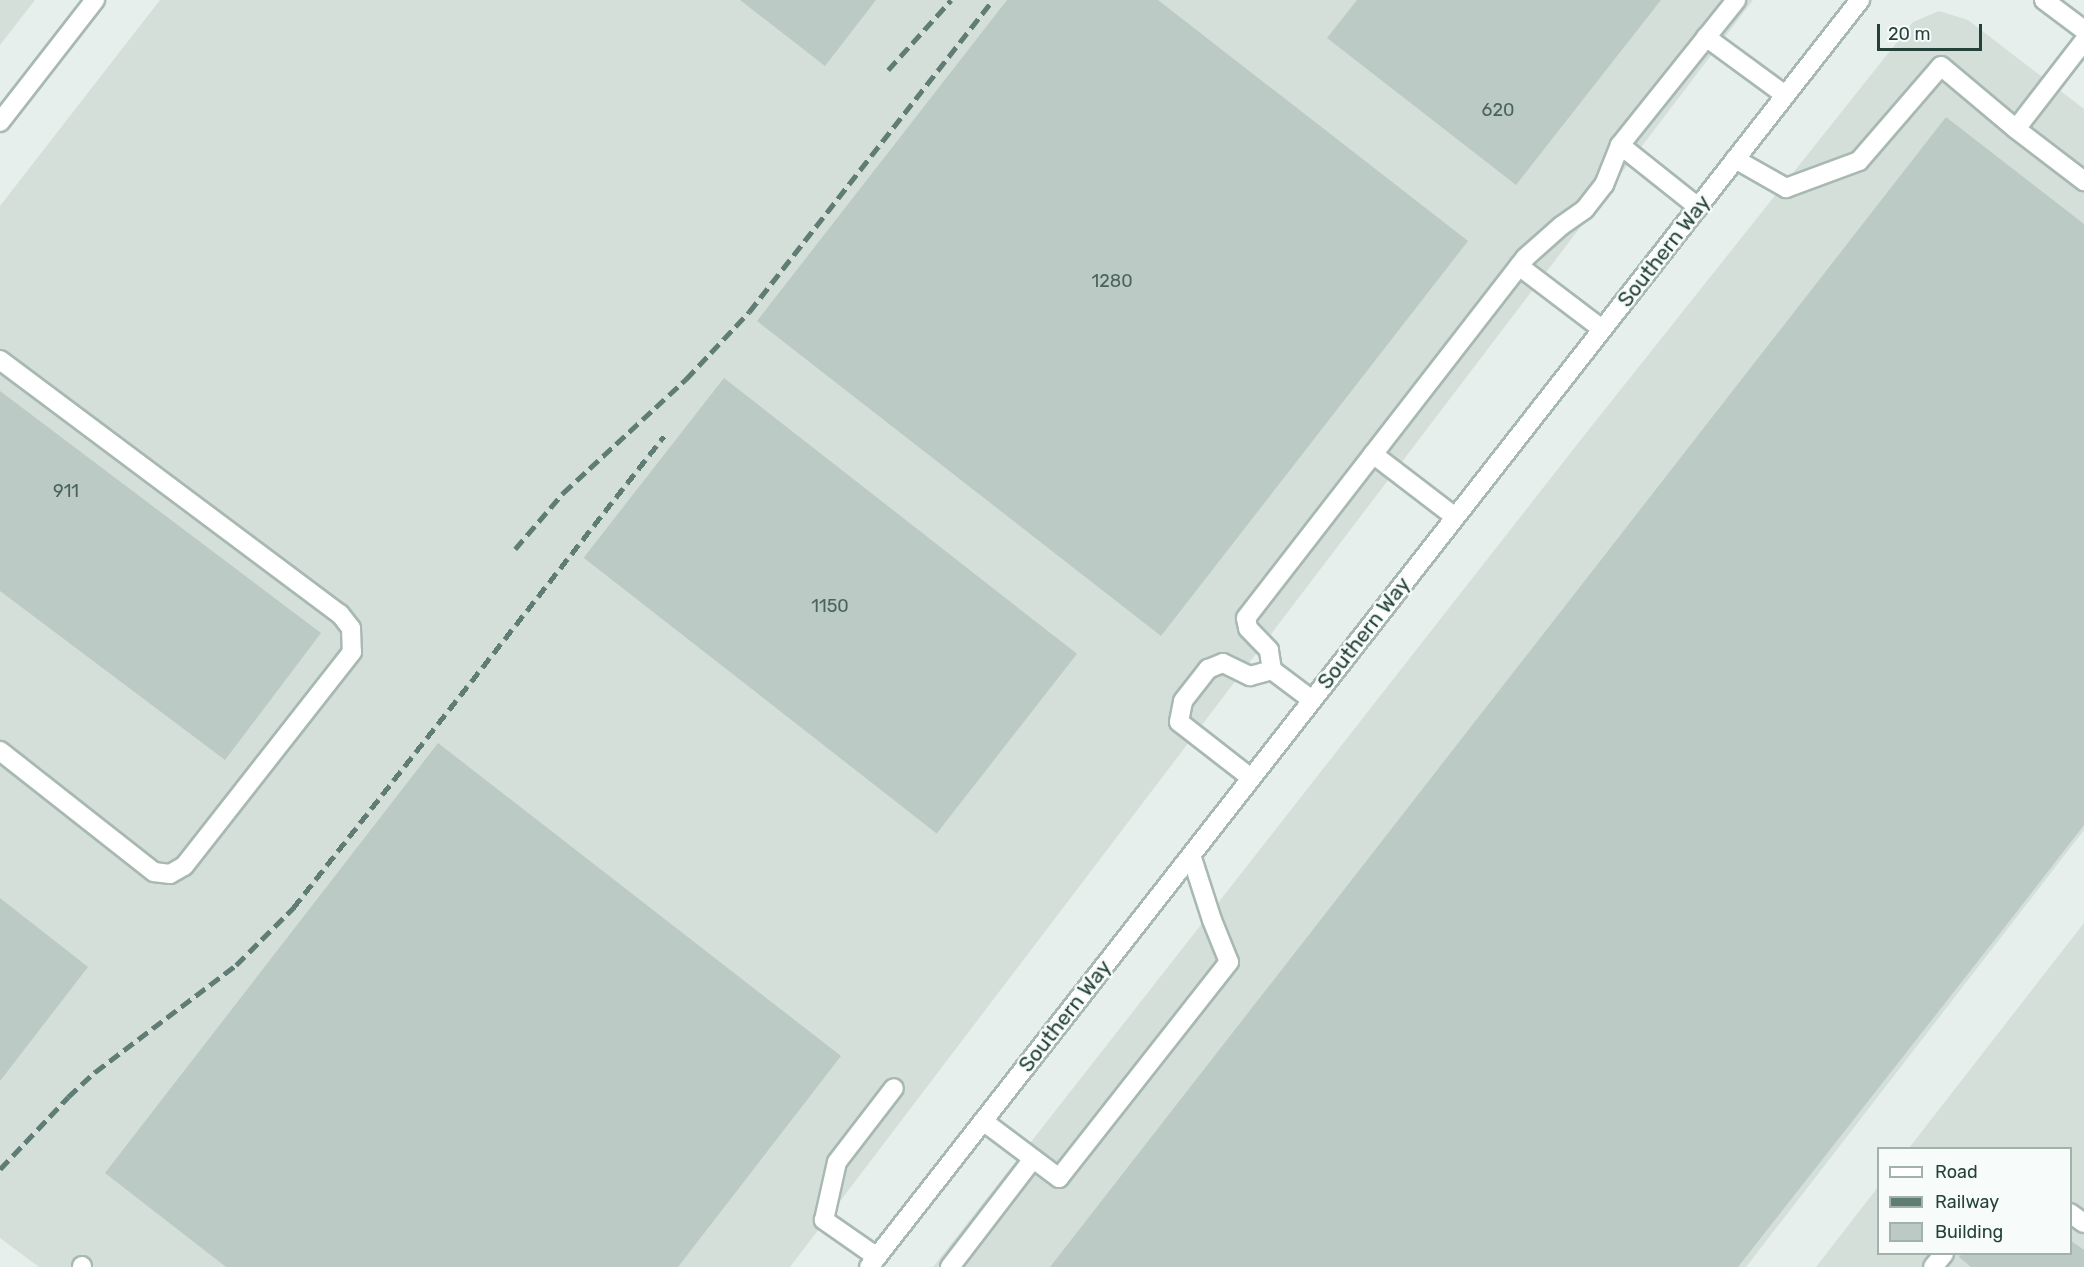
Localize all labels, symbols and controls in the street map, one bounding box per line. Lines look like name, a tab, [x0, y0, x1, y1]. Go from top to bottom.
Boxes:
scale bar	[1880, 12, 1985, 50]
text: 20 m	[1888, 23, 1930, 45]
house number: 620	[1482, 99, 1514, 121]
street label: Southern Way	[1612, 190, 1716, 312]
house number: 1280	[1091, 270, 1133, 292]
house number: 911	[53, 480, 79, 502]
street label: Southern Way	[1312, 572, 1416, 694]
house number: 1150	[811, 595, 849, 617]
street label: Southern Way	[1013, 955, 1117, 1077]
legend	[1877, 1147, 2072, 1255]
text: Road	[1935, 1161, 1978, 1183]
text: Railway	[1935, 1191, 1999, 1213]
text: Building	[1935, 1221, 2003, 1243]

